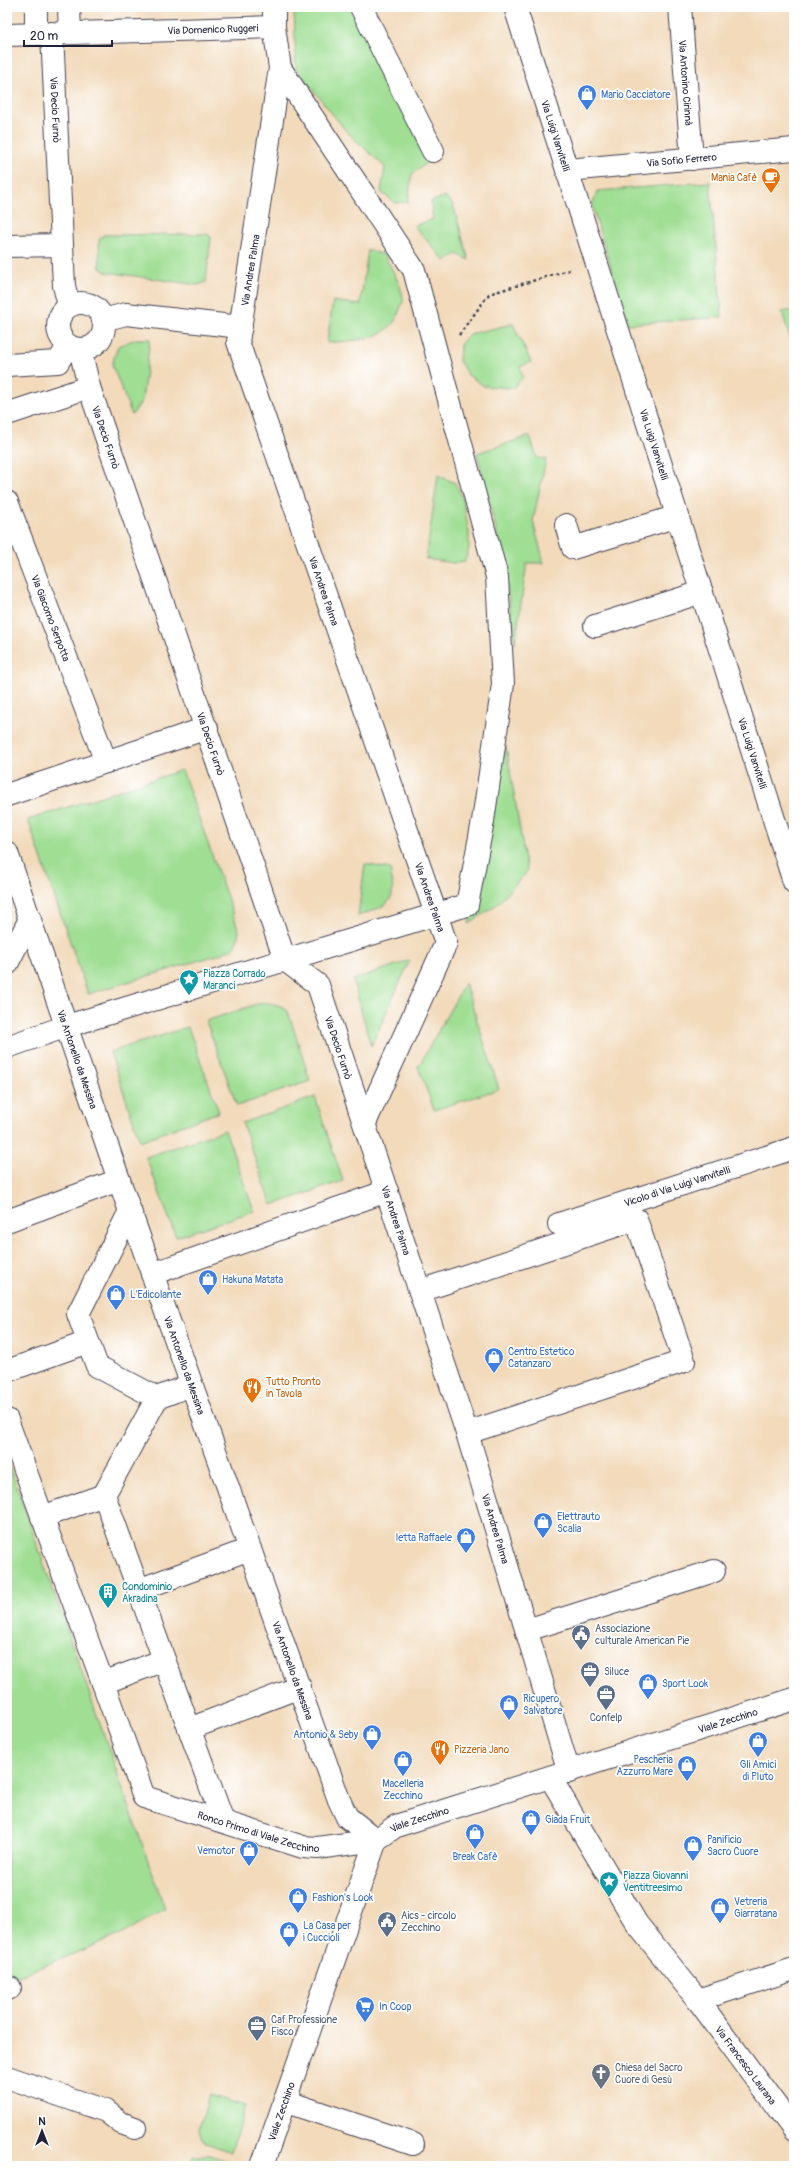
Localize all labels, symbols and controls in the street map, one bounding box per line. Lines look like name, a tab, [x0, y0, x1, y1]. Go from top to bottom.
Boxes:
scale bar	[24, 22, 112, 48]
street label: Via Domenico Ruggeri	[167, 22, 259, 37]
text: 20 m	[30, 29, 59, 44]
street label: Via Antonino Cirinnà	[676, 40, 694, 127]
street label: Via Decio Furnò	[47, 77, 62, 144]
shop icon: Mario Cacciatore	[576, 83, 598, 111]
place label: Mario Cacciatore	[601, 89, 671, 101]
street label: Via Luigi Vanvitelli	[538, 99, 572, 173]
street label: Via Sofio Ferrero	[646, 151, 718, 170]
cafe icon: Mania Cafè	[760, 166, 782, 194]
place label: Mania Cafè	[711, 172, 757, 184]
street label: Via Andrea Palma	[239, 233, 263, 307]
street label: Via Decio Furnò	[89, 404, 122, 471]
street label: Via Luigi Vanvitelli	[637, 408, 670, 482]
street label: Via Andrea Palma	[306, 555, 341, 628]
street label: Via Giacomo Serpotta	[28, 573, 72, 663]
street label: Via Decio Furnò	[194, 711, 227, 778]
street label: Via Luigi Vanvitelli	[735, 716, 769, 791]
street label: Via Andrea Palma	[412, 861, 447, 934]
place icon: Piazza Corrado Maranci	[178, 968, 200, 996]
place label: Piazza Corrado Maranci	[203, 968, 266, 992]
street label: Via Antonello da Messina	[54, 1009, 99, 1111]
street label: Via Decio Furnò	[322, 1015, 354, 1082]
street label: Vicolo di Via Luigi Vanvitelli	[623, 1164, 732, 1210]
street label: Via Andrea Palma	[378, 1184, 413, 1257]
shop icon: Hakuna Matata	[197, 1268, 219, 1296]
place label: Hakuna Matata	[222, 1274, 284, 1286]
shop icon: L'Edicolante	[105, 1283, 127, 1311]
place label: L'Edicolante	[130, 1289, 181, 1301]
street label: Via Antonello da Messina	[161, 1314, 207, 1417]
shop icon: Centro Estetico Catanzaro	[483, 1346, 505, 1374]
place label: Centro Estetico Catanzaro	[508, 1346, 575, 1370]
restaurant icon: Tutto Pronto in Tavola	[241, 1376, 263, 1404]
place label: Tutto Pronto in Tavola	[266, 1376, 321, 1400]
street label: Via Andrea Palma	[479, 1492, 511, 1566]
shop icon: Elettrauto Scalia	[532, 1511, 554, 1539]
place label: Elettrauto Scalia	[557, 1511, 601, 1535]
shop icon: Ietta Raffaele	[455, 1526, 477, 1554]
place label: Ietta Raffaele	[396, 1532, 452, 1544]
building icon: Condominio Akradina	[97, 1581, 119, 1609]
place label: Condominio Akradina	[122, 1581, 173, 1605]
street label: Via Antonello da Messina	[269, 1620, 315, 1722]
public building icon: Associazione culturale American Pie	[570, 1623, 592, 1651]
place label: Associazione culturale American Pie	[595, 1623, 689, 1647]
office icon: Siluce	[579, 1660, 601, 1688]
place label: Siluce	[604, 1666, 629, 1678]
shop icon: Sport Look	[637, 1672, 659, 1700]
place label: Sport Look	[662, 1678, 709, 1690]
office icon: Confelp	[595, 1683, 617, 1711]
shop icon: Ricupero Salvatore	[498, 1693, 520, 1721]
place label: Ricupero Salvatore	[523, 1693, 562, 1717]
street label: Viale Zecchino	[697, 1706, 760, 1736]
place label: Confelp	[590, 1712, 623, 1724]
shop icon: Antonio & Seby	[361, 1723, 383, 1751]
place label: Antonio & Seby	[293, 1729, 359, 1741]
shop icon: Gli Amici di Pluto	[747, 1730, 769, 1758]
restaurant icon: Pizzeria Jano	[429, 1738, 451, 1766]
place label: Pizzeria Jano	[454, 1744, 510, 1756]
shop icon: Macelleria Zecchino	[392, 1749, 414, 1777]
place label: Pescheria Azzurro Mare	[617, 1754, 673, 1778]
shop icon: Pescheria Azzurro Mare	[676, 1754, 698, 1782]
place label: Gli Amici di Pluto	[740, 1759, 777, 1783]
place label: Macelleria Zecchino	[382, 1778, 424, 1802]
street label: Viale Zecchino	[388, 1804, 451, 1836]
shop icon: Giada Fruit	[520, 1808, 542, 1836]
street label: Ronco Primo di Viale Zecchino	[196, 1809, 320, 1855]
place label: Giada Fruit	[545, 1814, 591, 1826]
shop icon: Break Cafè	[464, 1822, 486, 1850]
shop icon: Panificio Sacro Cuore	[682, 1834, 704, 1862]
place label: Panificio Sacro Cuore	[707, 1834, 758, 1858]
shop icon: Vemotor	[238, 1839, 260, 1867]
place label: Vemotor	[197, 1845, 235, 1857]
place label: Break Cafè	[452, 1851, 498, 1863]
place icon: Piazza Giovanni Ventitreesimo	[598, 1870, 620, 1898]
place label: Piazza Giovanni Ventitreesimo	[623, 1870, 688, 1894]
shop icon: Fashion's Look	[287, 1886, 309, 1914]
place label: Fashion's Look	[312, 1892, 374, 1904]
shop icon: Vetreria Giarratana	[709, 1896, 731, 1924]
place label: Vetreria Giarratana	[734, 1896, 778, 1920]
public building icon: Aics - circolo Zecchino	[376, 1910, 398, 1938]
place label: Aics - circolo Zecchino	[401, 1910, 457, 1934]
shop icon: La Casa per i Cuccioli	[278, 1920, 300, 1948]
place label: La Casa per i Cuccioli	[303, 1920, 351, 1944]
supermarket icon: In Coop	[354, 1995, 376, 2023]
place label: In Coop	[379, 2001, 412, 2013]
office icon: Caf Professione Fisco	[246, 2014, 268, 2042]
place label: Caf Professione Fisco	[271, 2014, 337, 2038]
street label: Via Francesco Laurana	[712, 2024, 778, 2108]
church icon: Chiesa del Sacro Cuore di Gesù	[590, 2062, 612, 2090]
place label: Chiesa del Sacro Cuore di Gesù	[615, 2062, 683, 2086]
street label: Viale Zecchino	[266, 2080, 298, 2143]
north arrow	[22, 2111, 62, 2151]
text: N	[38, 2115, 46, 2128]

